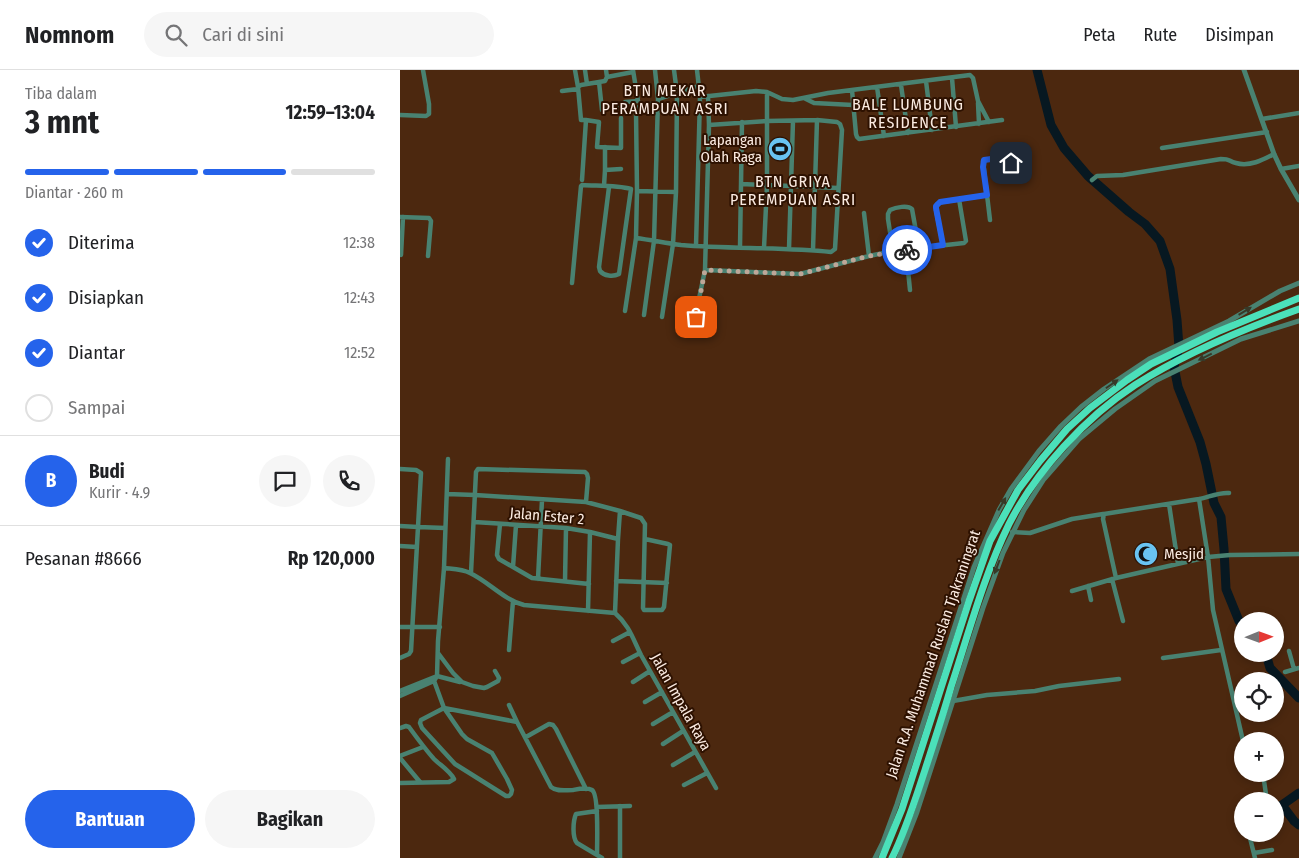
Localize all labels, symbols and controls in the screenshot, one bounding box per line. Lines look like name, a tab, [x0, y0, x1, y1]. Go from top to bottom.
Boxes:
search box	[144, 12, 494, 57]
text: Nomnom	[25, 21, 114, 49]
icon: search	[162, 21, 190, 49]
text: Cari di sini	[202, 23, 284, 46]
text: Peta	[1083, 24, 1115, 46]
text: Rute	[1143, 24, 1177, 46]
text: Disimpan	[1205, 24, 1274, 46]
district label: BTN MEKAR PERAMPUAN ASRI	[601, 81, 729, 118]
text: Tiba dalam	[25, 84, 97, 103]
district label: BALE LUMBUNG RESIDENCE	[852, 95, 964, 132]
text: 12:59–13:04	[286, 101, 375, 124]
text: 3 mnt	[25, 103, 99, 141]
place label: Lapangan Olah Raga	[701, 131, 762, 166]
sports icon: Lapangan Olah Raga	[767, 136, 793, 162]
pin	[990, 142, 1032, 184]
icon: home	[997, 149, 1025, 177]
district label: BTN GRIYA PEREMPUAN ASRI	[730, 172, 856, 209]
text: Diantar · 260 m	[25, 183, 123, 202]
courier	[882, 225, 932, 275]
icon: check	[25, 229, 53, 257]
text: Diterima	[68, 231, 134, 254]
text: 12:38	[343, 233, 375, 252]
icon: bike	[893, 236, 921, 264]
icon: check	[25, 284, 53, 312]
text: Disiapkan	[68, 286, 144, 309]
text: 12:43	[344, 288, 375, 307]
pin	[675, 296, 717, 338]
icon: bag	[682, 303, 710, 331]
one-way arrow	[1239, 306, 1252, 315]
icon: check	[25, 339, 53, 367]
text: Diantar	[68, 341, 125, 364]
text: 12:52	[344, 343, 375, 362]
one-way arrow	[1198, 353, 1212, 361]
one-way arrow	[1105, 379, 1119, 389]
text: Sampai	[68, 396, 125, 419]
button: chat	[259, 455, 311, 507]
button: phone	[323, 455, 375, 507]
text: Budi	[89, 460, 125, 483]
text: B	[46, 469, 56, 492]
text: Kurir · 4.9	[89, 483, 150, 502]
one-way arrow	[998, 498, 1007, 511]
street label: Jalan Ester 2	[509, 504, 585, 528]
street label: Jalan R.A. Muhammad Ruslan Tjakraningrat	[882, 527, 984, 780]
mosque icon: Mesjid	[1133, 541, 1159, 567]
place label: Mesjid	[1164, 545, 1204, 563]
text: Pesanan #8666	[25, 547, 142, 570]
text: Rp 120,000	[288, 547, 375, 570]
one-way arrow	[993, 560, 1001, 574]
north arrow	[1234, 612, 1284, 662]
map controls	[1234, 612, 1284, 842]
street label: Jalan Impala Raya	[647, 650, 715, 754]
button: locate	[1234, 672, 1284, 722]
button: +	[1234, 732, 1284, 782]
button: Bantuan	[25, 790, 195, 848]
button: Bagikan	[205, 790, 375, 848]
button: −	[1234, 792, 1284, 842]

